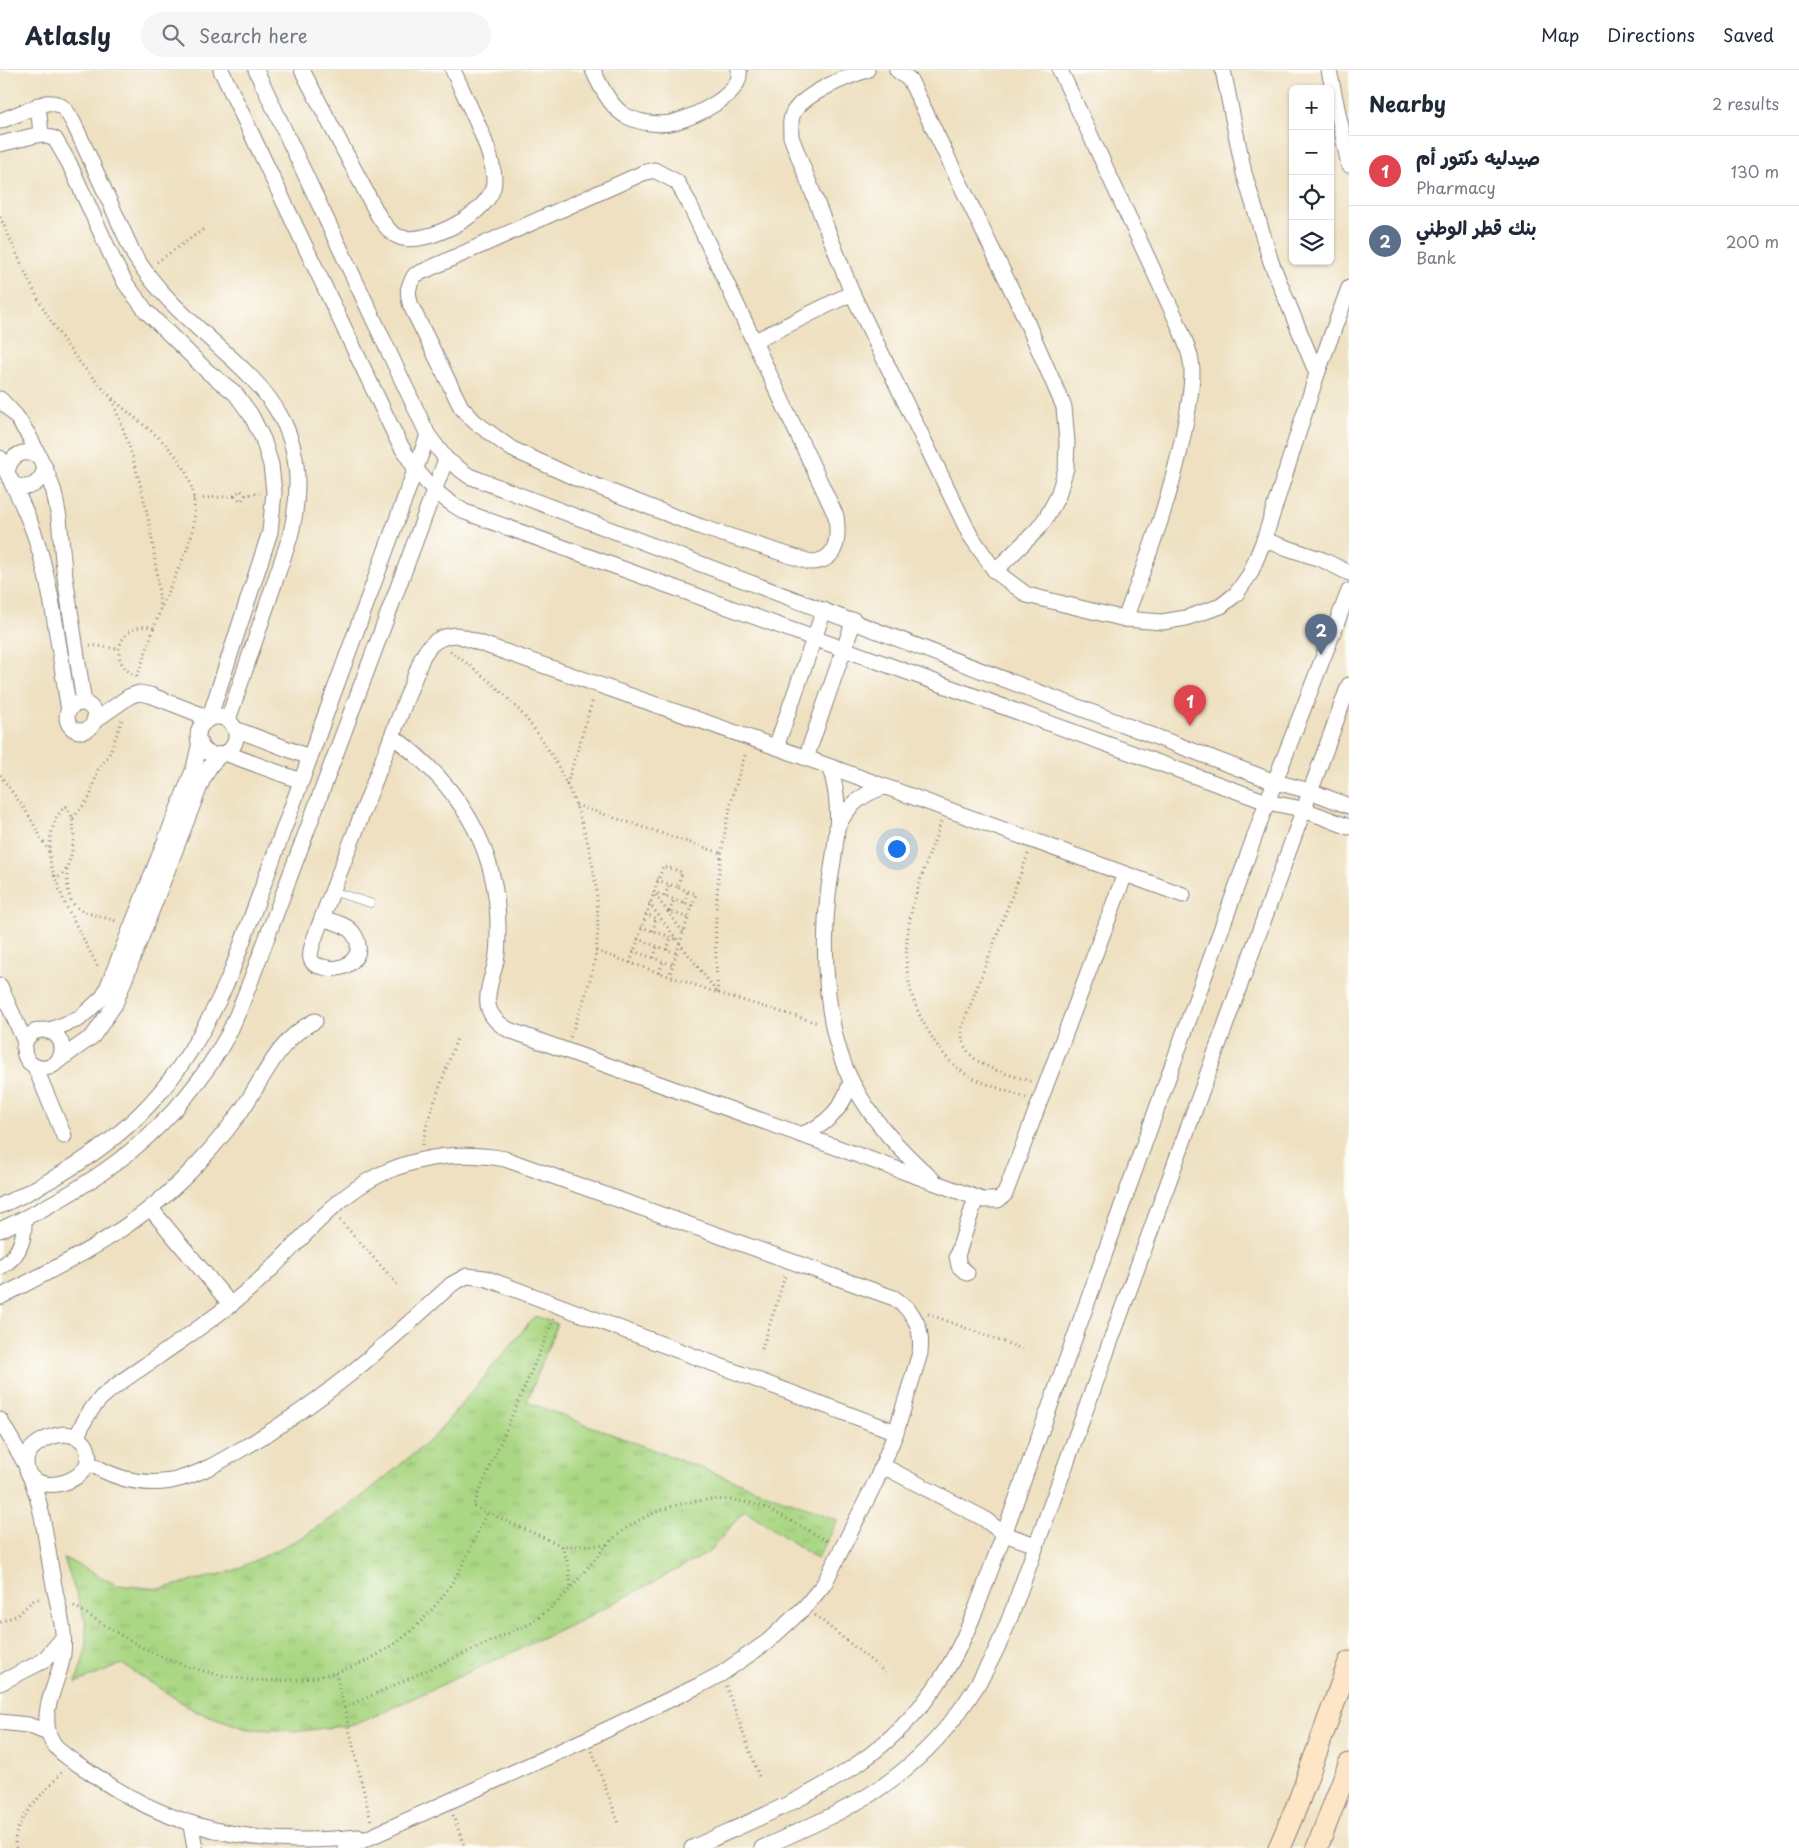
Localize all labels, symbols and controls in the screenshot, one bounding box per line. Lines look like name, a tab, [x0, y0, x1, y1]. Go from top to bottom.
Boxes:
search box	[141, 12, 491, 57]
text: Atlasly	[25, 17, 111, 53]
icon: search	[159, 21, 187, 49]
text: Search here	[199, 21, 308, 49]
text: Map	[1541, 21, 1579, 48]
text: Directions	[1607, 21, 1695, 48]
text: Saved	[1723, 21, 1774, 48]
map controls	[1289, 85, 1334, 265]
button: +	[1289, 85, 1334, 130]
text: Nearby	[1369, 87, 1446, 119]
text: 2 results	[1712, 91, 1779, 115]
button: −	[1289, 130, 1334, 175]
text: صيدليه دكتور أم	[1416, 143, 1540, 171]
text: 1	[1381, 159, 1389, 183]
text: 130 m	[1731, 159, 1779, 183]
button: locate	[1289, 175, 1334, 220]
text: Pharmacy	[1416, 175, 1496, 199]
text: بنك قطر الوطني	[1416, 213, 1537, 241]
button: layers	[1289, 220, 1334, 265]
text: 2	[1379, 229, 1391, 253]
text: 200 m	[1726, 229, 1779, 253]
text: Bank	[1416, 245, 1456, 269]
pin: 2	[1305, 614, 1337, 655]
pin: 1	[1174, 685, 1206, 726]
your location	[884, 836, 910, 862]

